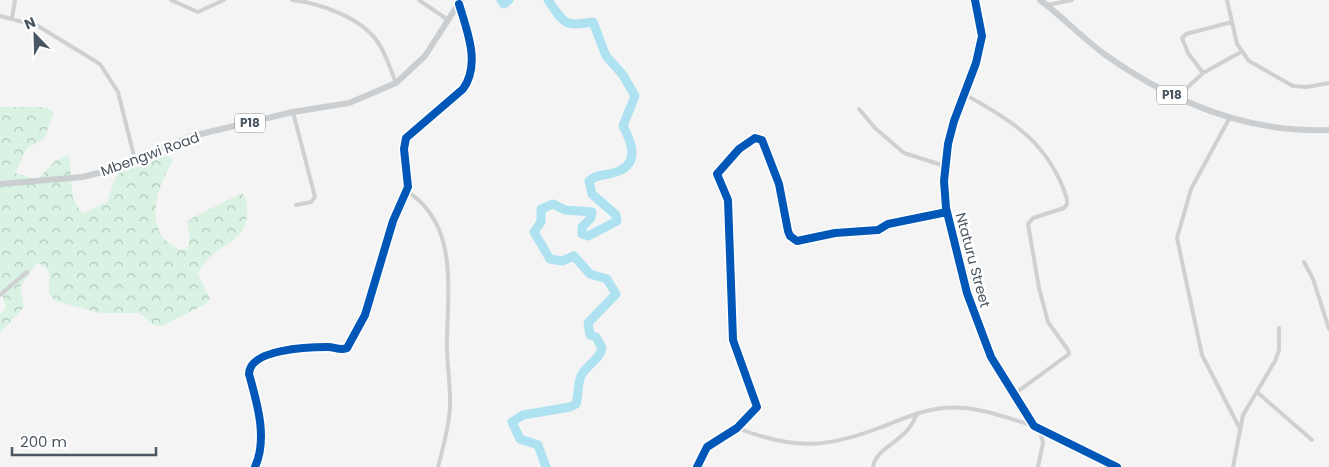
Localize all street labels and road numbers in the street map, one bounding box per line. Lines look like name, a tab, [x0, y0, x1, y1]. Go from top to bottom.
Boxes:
road number: P18	[1157, 86, 1187, 104]
road number: P18	[235, 114, 265, 132]
street label: Mbengwi Road	[98, 127, 202, 181]
street label: Ntaturu Street	[951, 210, 995, 310]

